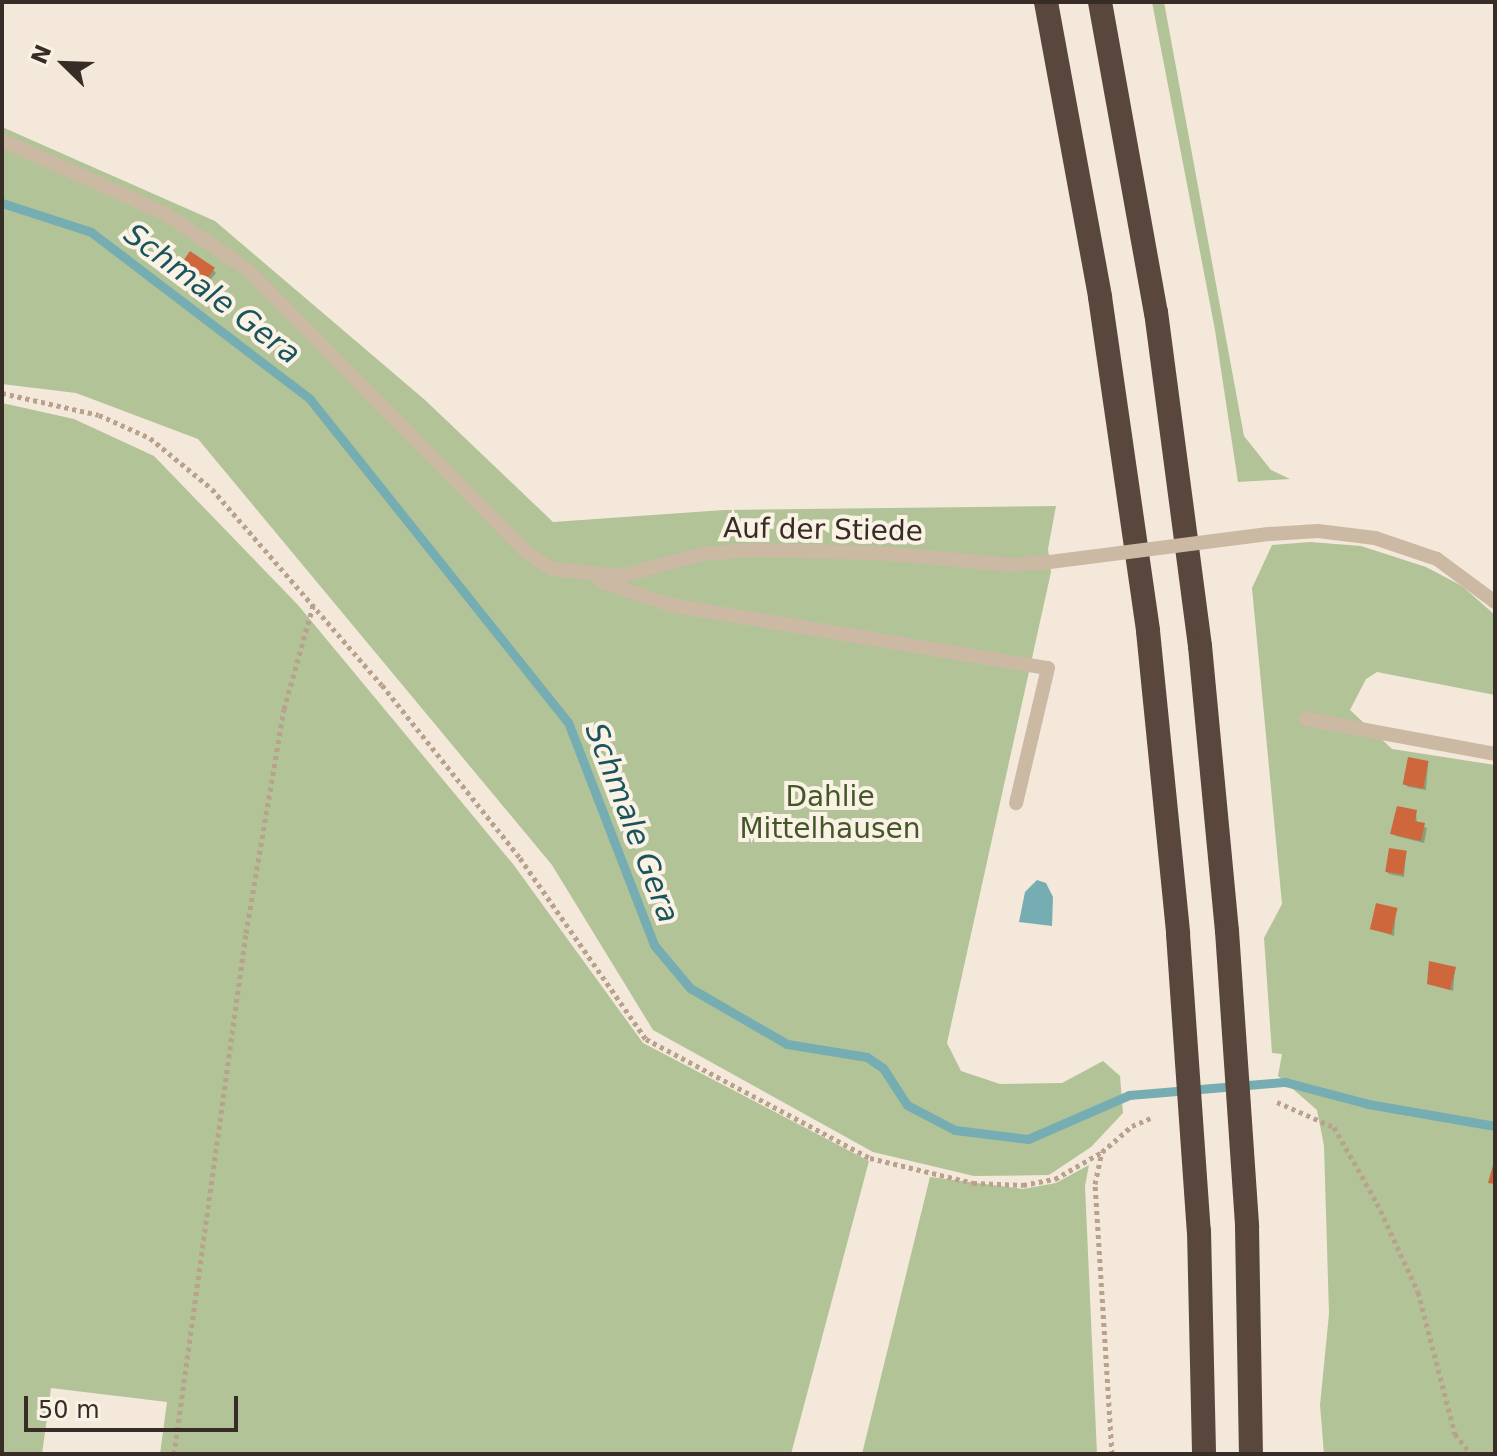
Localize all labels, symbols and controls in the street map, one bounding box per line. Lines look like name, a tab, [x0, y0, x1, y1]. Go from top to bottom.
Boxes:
north arrow	[24, 24, 104, 104]
text: N	[26, 41, 57, 68]
water label: Schmale Gera	[117, 216, 307, 372]
street label: Auf der Stiede	[723, 511, 923, 549]
water label: Schmale Gera	[577, 718, 687, 928]
park label: Dahlie Mittelhausen	[739, 780, 921, 846]
scale bar	[28, 1380, 242, 1430]
text: 50 m	[38, 1396, 100, 1424]

